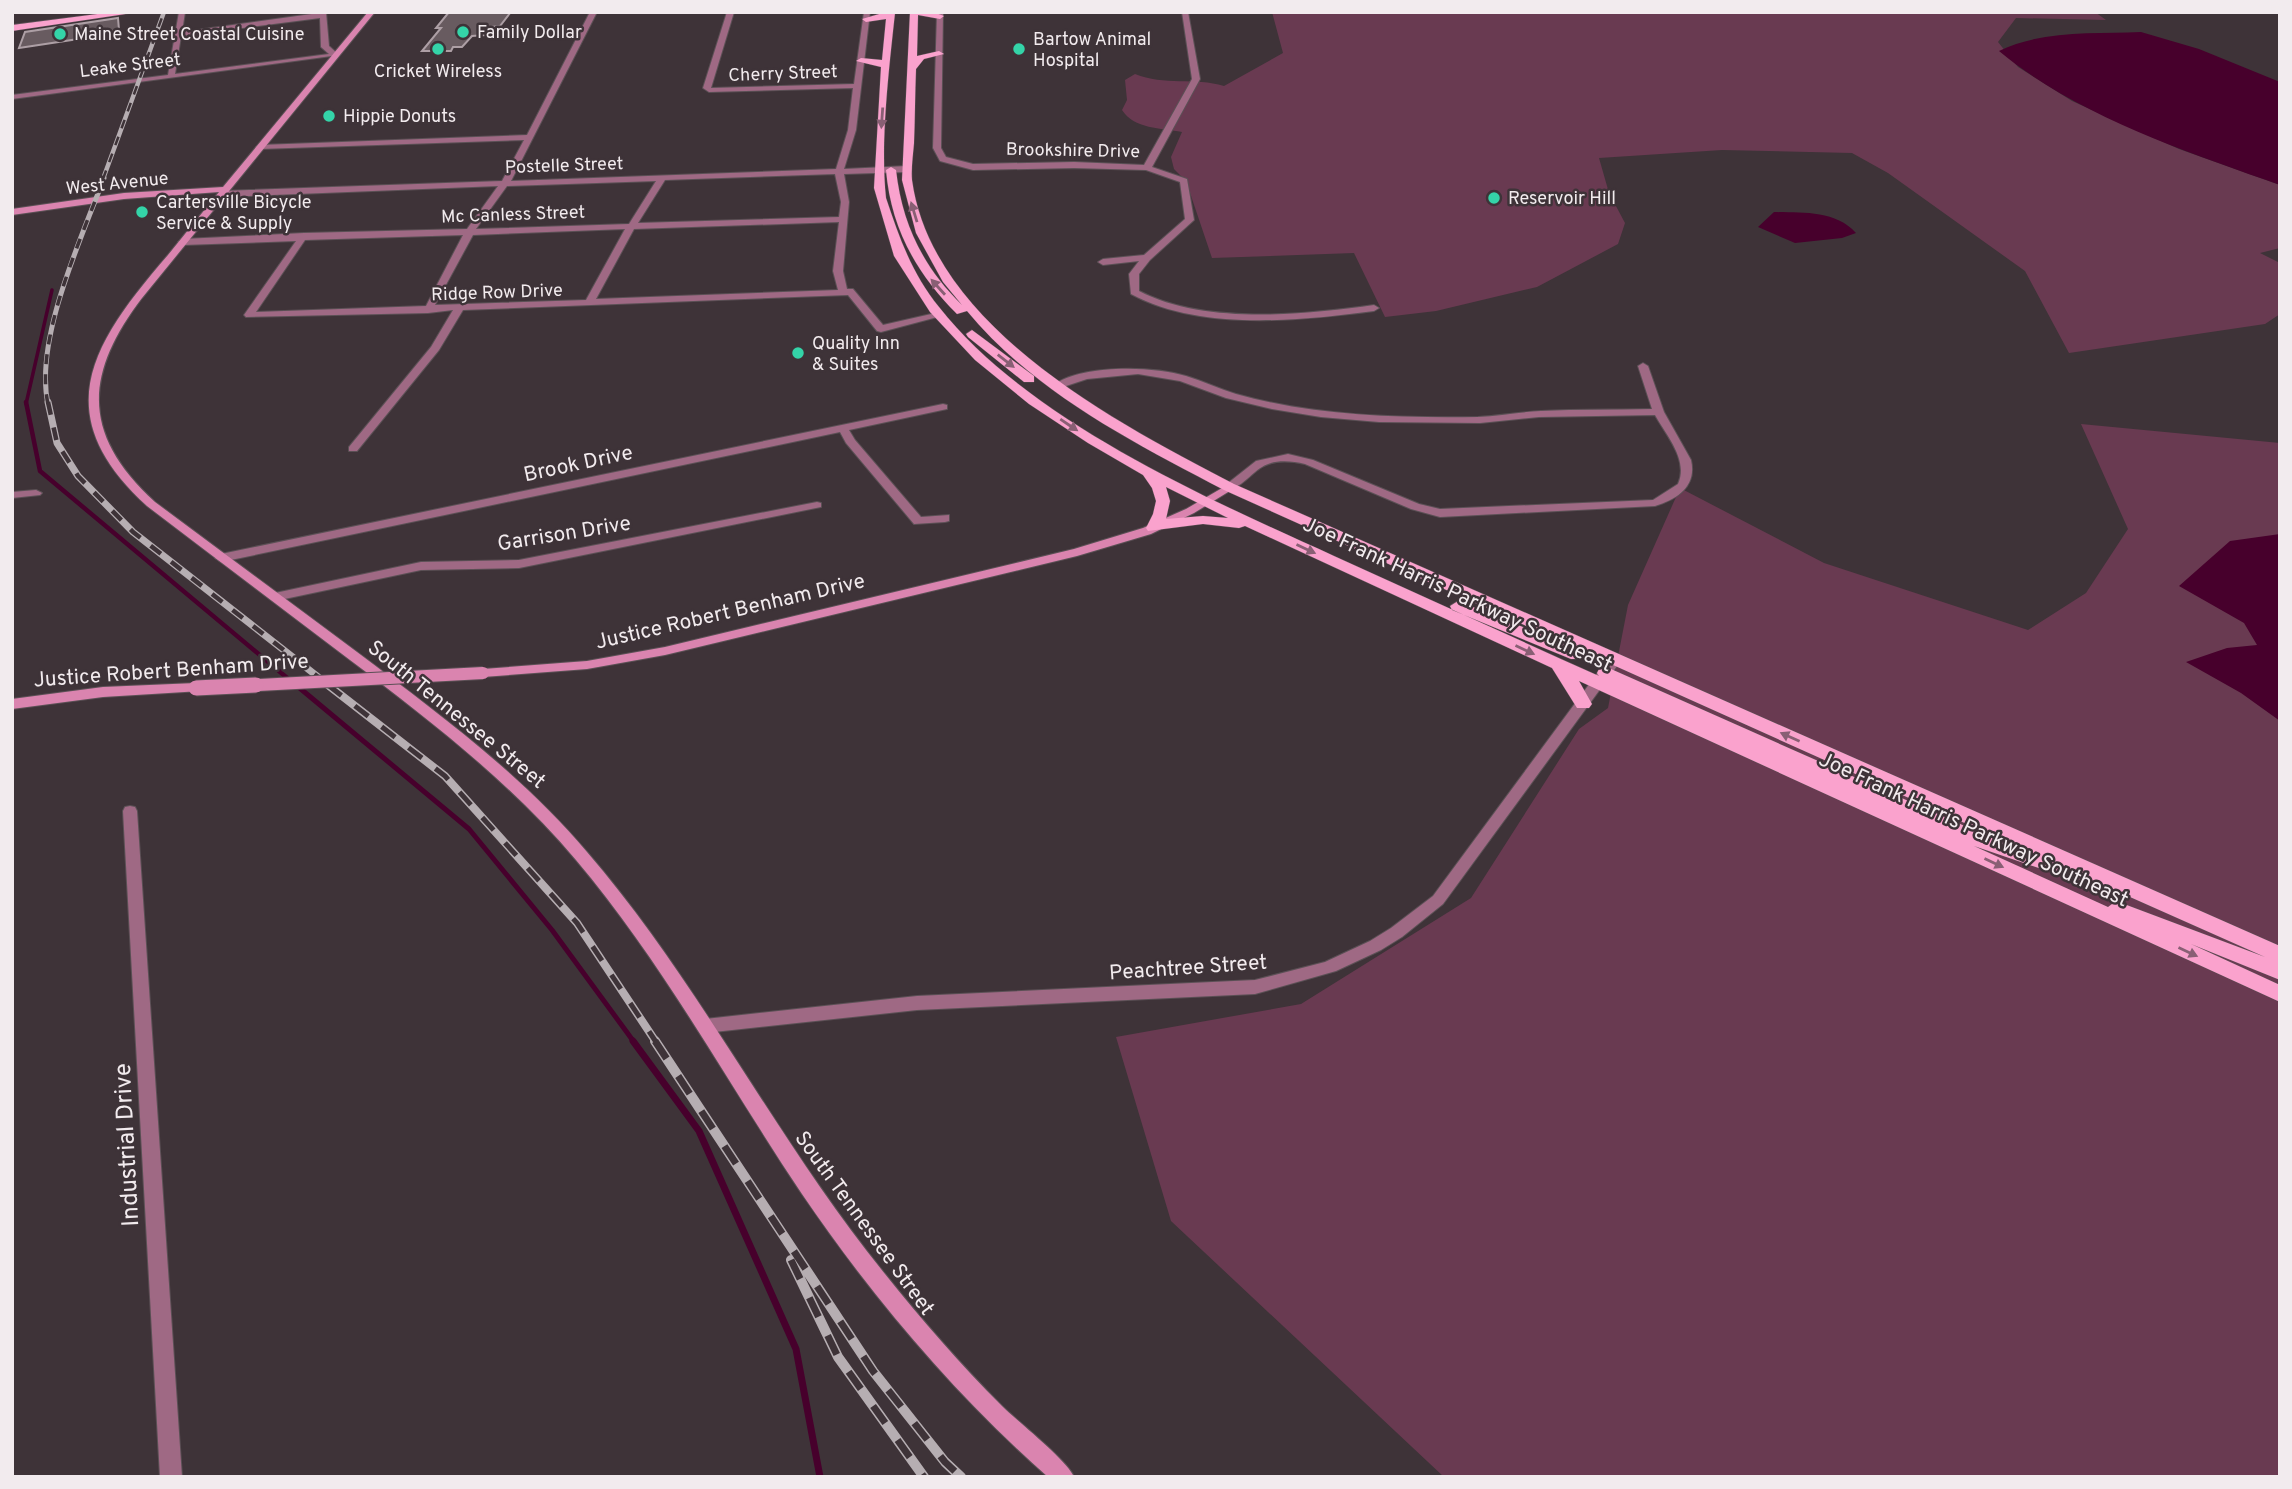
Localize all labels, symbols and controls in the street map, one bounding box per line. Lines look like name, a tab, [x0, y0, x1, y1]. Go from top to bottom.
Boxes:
place label: Family Dollar	[477, 22, 582, 45]
place label: Maine Street Coastal Cuisine	[74, 24, 304, 47]
marker: Family Dollar	[455, 24, 471, 40]
marker: Maine Street Coastal Cuisine	[52, 26, 68, 42]
place label: Bartow Animal Hospital	[1033, 29, 1151, 73]
marker: Cricket Wireless	[430, 41, 446, 57]
marker: Bartow Animal Hospital	[1011, 41, 1027, 57]
street label: Leake Street	[78, 49, 182, 84]
place label: Cricket Wireless	[374, 61, 502, 84]
street label: Cherry Street	[728, 61, 838, 88]
place label: Hippie Donuts	[343, 106, 456, 129]
one-way arrow	[876, 107, 887, 129]
marker: Hippie Donuts	[321, 108, 337, 124]
street label: Brookshire Drive	[1006, 139, 1140, 164]
street label: Postelle Street	[504, 153, 624, 180]
street label: West Avenue	[65, 168, 170, 201]
place label: Reservoir Hill	[1508, 188, 1616, 211]
marker: Reservoir Hill	[1486, 190, 1502, 206]
place label: Cartersville Bicycle Service & Supply	[156, 192, 312, 236]
street label: Mc Canless Street	[441, 201, 585, 230]
one-way arrow	[909, 201, 919, 222]
marker: Cartersville Bicycle Service & Supply	[134, 204, 150, 220]
one-way arrow	[930, 278, 946, 296]
street label: Ridge Row Drive	[431, 280, 563, 307]
place label: Quality Inn & Suites	[812, 333, 900, 377]
marker: Quality Inn & Suites	[790, 345, 806, 361]
one-way arrow	[997, 353, 1015, 367]
one-way arrow	[1060, 418, 1078, 432]
street label: Brook Drive	[521, 440, 635, 489]
street label: Garrison Drive	[495, 511, 633, 558]
street label: Joe Frank Harris Parkway Southeast	[1298, 512, 1617, 679]
one-way arrow	[1295, 544, 1316, 555]
street label: Justice Robert Benham Drive	[593, 568, 868, 657]
street label: South Tennessee Street	[361, 635, 551, 795]
one-way arrow	[1515, 645, 1536, 656]
street label: Justice Robert Benham Drive	[33, 648, 310, 695]
one-way arrow	[1780, 731, 1801, 742]
street label: Joe Frank Harris Parkway Southeast	[1814, 747, 2133, 914]
one-way arrow	[1984, 857, 2004, 869]
one-way arrow	[2177, 947, 2198, 958]
street label: Peachtree Street	[1108, 950, 1268, 987]
street label: Industrial Drive	[109, 1062, 147, 1227]
street label: South Tennessee Street	[788, 1126, 940, 1321]

